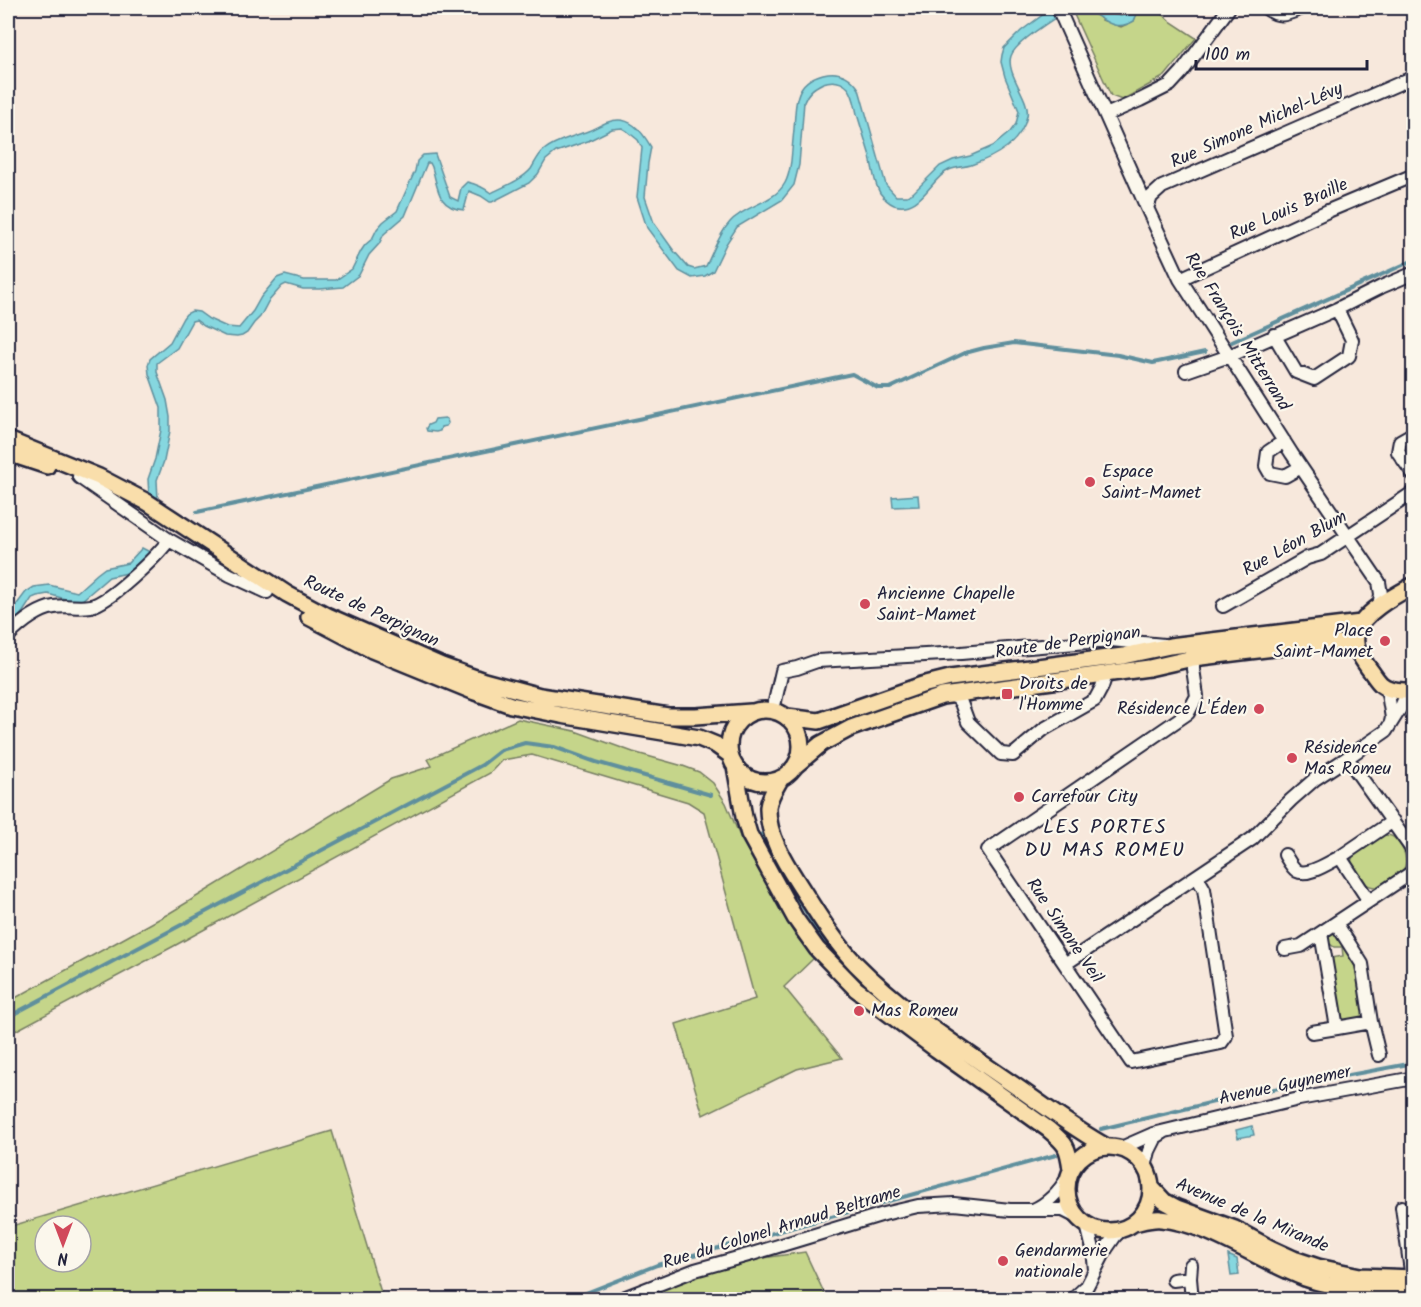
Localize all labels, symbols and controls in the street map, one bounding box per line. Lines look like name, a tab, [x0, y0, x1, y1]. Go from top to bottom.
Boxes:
scale bar	[1196, 33, 1367, 71]
text: 100 m	[1205, 41, 1250, 70]
street label: Rue Simone Michel-Lévy	[1166, 75, 1349, 177]
street label: Rue Louis Braille	[1225, 171, 1353, 249]
street label: Rue François Mitterrand	[1176, 247, 1298, 418]
place label: Espace Saint-Mamet	[1102, 458, 1202, 508]
marker: Espace Saint-Mamet	[1083, 475, 1097, 489]
street label: Rue Léon Blum	[1237, 503, 1353, 585]
street label: Route de Perpignan	[298, 568, 444, 656]
place label: Ancienne Chapelle Saint-Mamet	[877, 580, 1015, 630]
marker: Ancienne Chapelle Saint-Mamet	[858, 597, 872, 611]
place label: Place Saint-Mamet	[1274, 617, 1374, 667]
street label: Route de Perpignan	[993, 618, 1143, 668]
marker: Place Saint-Mamet	[1378, 634, 1392, 648]
place label: Droits de l'Homme	[1019, 670, 1088, 720]
marker: Droits de l'Homme	[1000, 687, 1014, 701]
place label: Résidence L'Éden	[1117, 695, 1247, 724]
marker: Résidence L'Éden	[1252, 702, 1266, 716]
place label: Résidence Mas Romeu	[1304, 734, 1392, 784]
marker: Résidence Mas Romeu	[1285, 751, 1299, 765]
place label: Carrefour City	[1031, 783, 1138, 812]
marker: Carrefour City	[1012, 790, 1026, 804]
district label: LES PORTES DU MAS ROMEU	[1025, 812, 1185, 867]
street label: Rue Simone Veil	[1018, 872, 1110, 990]
place label: Mas Romeu	[871, 997, 959, 1026]
marker: Mas Romeu	[852, 1004, 866, 1018]
street label: Avenue Guynemer	[1216, 1058, 1355, 1114]
street label: Avenue de la Mirande	[1171, 1171, 1333, 1261]
street label: Rue du Colonel Arnaud Beltrame	[659, 1178, 905, 1278]
north arrow	[33, 1214, 93, 1274]
place label: Gendarmerie nationale	[1015, 1237, 1108, 1287]
text: N	[58, 1245, 68, 1270]
marker: Gendarmerie nationale	[996, 1254, 1010, 1268]

